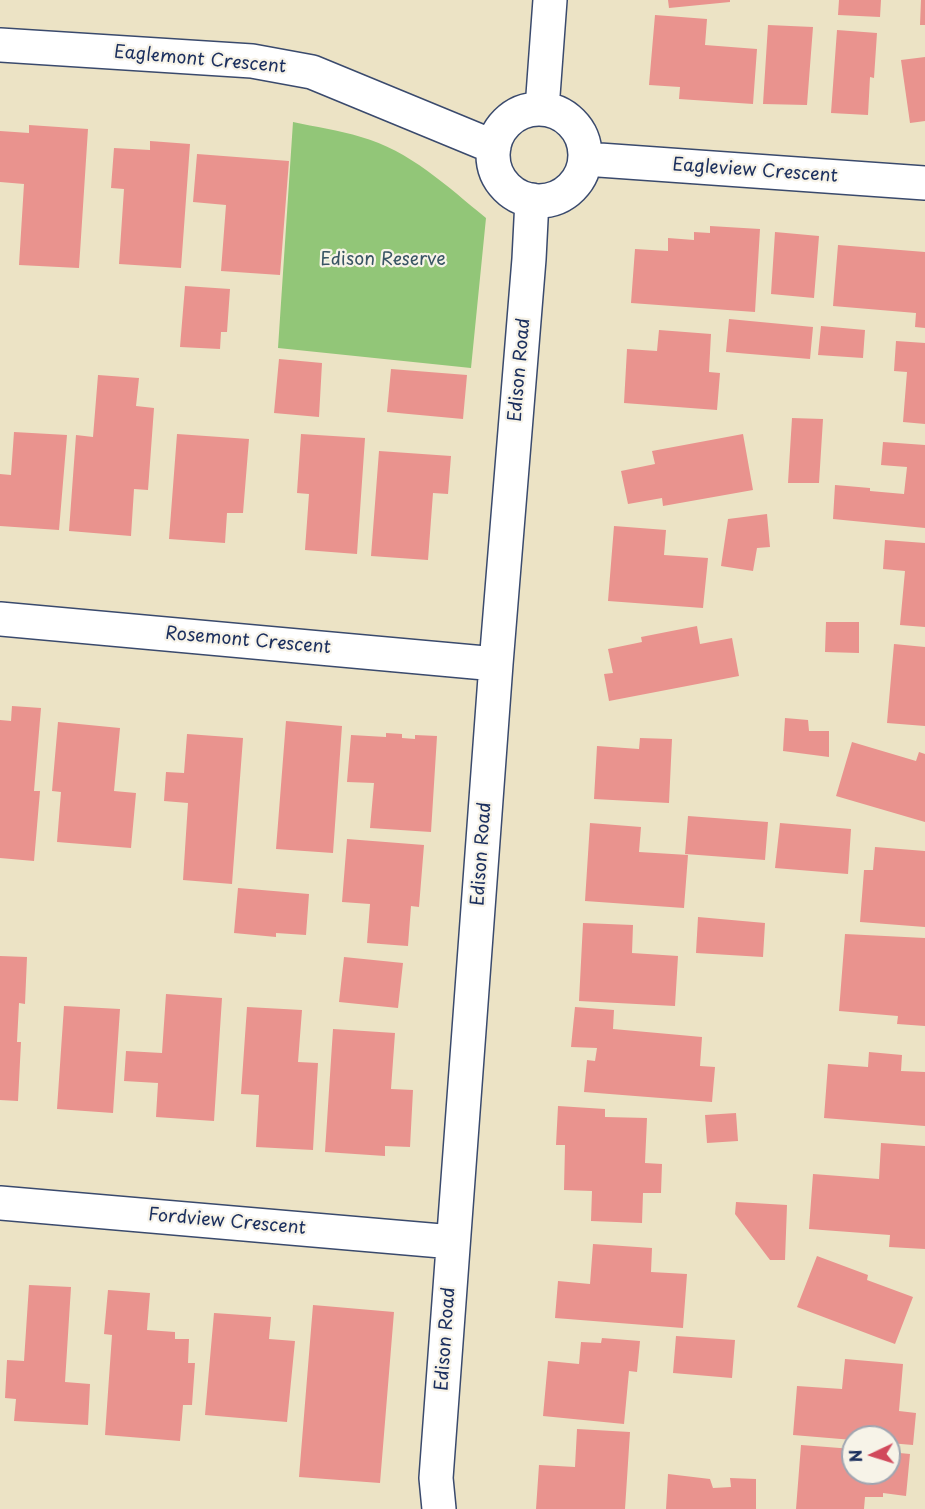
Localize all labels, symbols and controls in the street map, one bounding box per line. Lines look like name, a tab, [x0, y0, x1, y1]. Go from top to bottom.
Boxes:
street label: Eaglemont Crescent	[113, 42, 287, 78]
street label: Eagleview Crescent	[672, 154, 838, 188]
park label: Edison Reserve	[320, 249, 446, 271]
street label: Edison Road	[505, 317, 535, 423]
street label: Rosemont Crescent	[164, 623, 332, 659]
street label: Edison Road	[468, 801, 496, 907]
street label: Fordview Crescent	[147, 1204, 307, 1240]
street label: Edison Road	[432, 1286, 460, 1392]
north arrow	[841, 1425, 901, 1485]
text: N	[843, 1449, 867, 1463]

